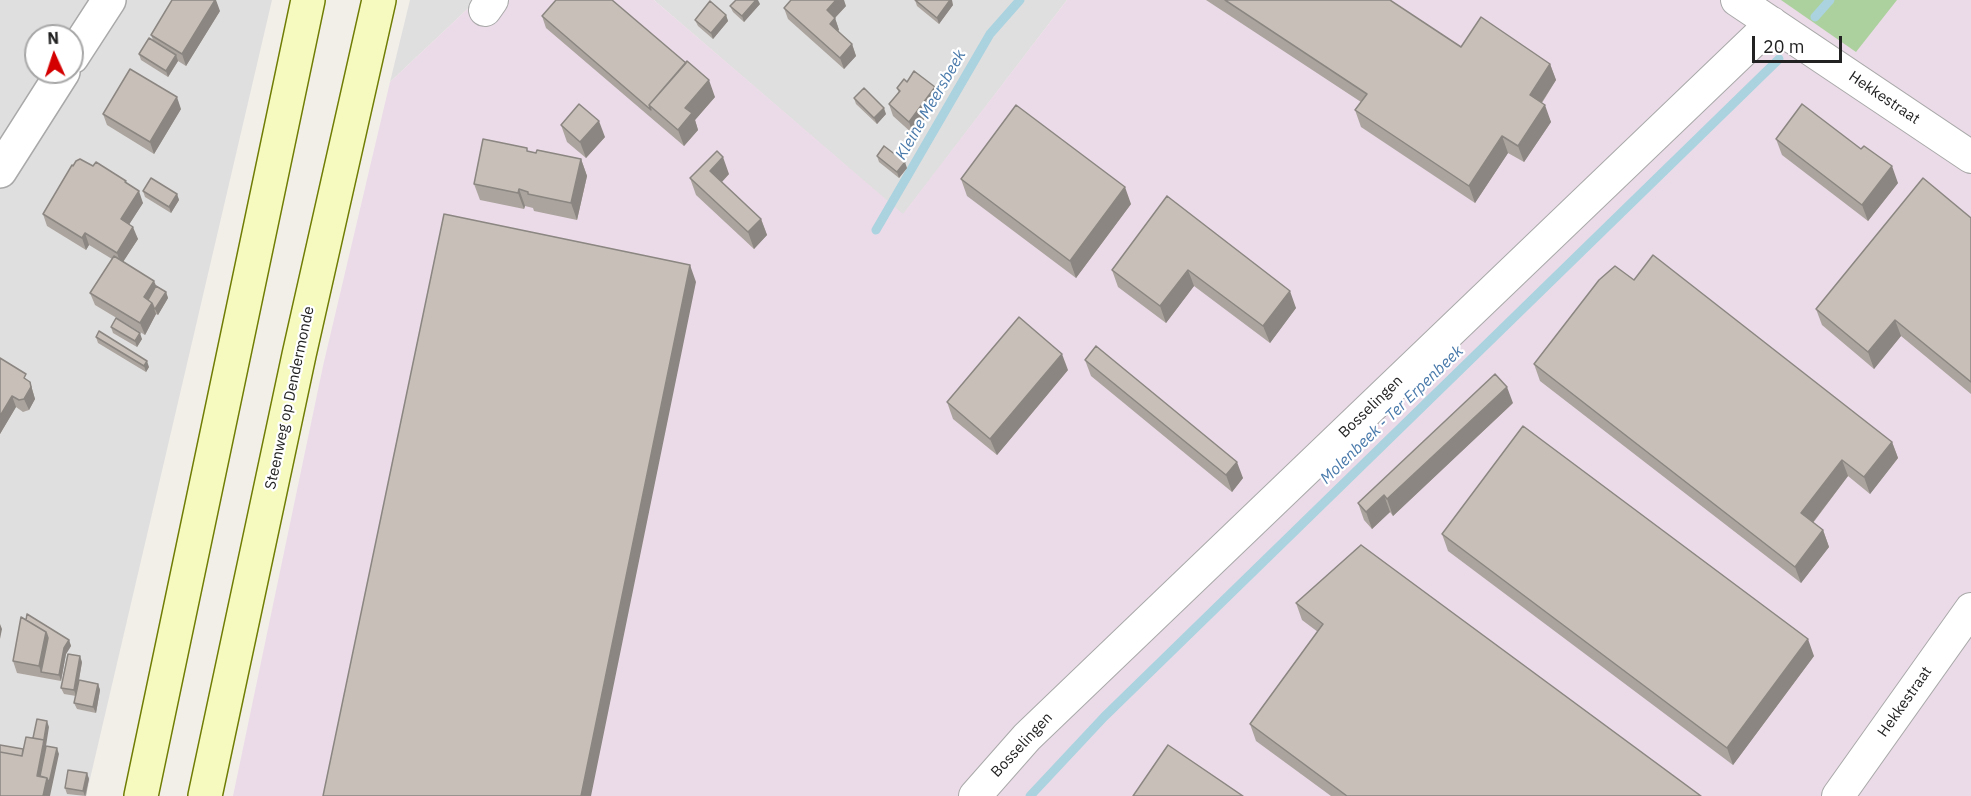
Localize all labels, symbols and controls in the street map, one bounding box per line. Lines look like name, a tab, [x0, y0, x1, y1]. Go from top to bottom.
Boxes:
north arrow	[24, 24, 84, 84]
scale bar	[1755, 24, 1845, 62]
text: N	[47, 28, 59, 48]
text: 20 m	[1763, 35, 1805, 58]
water label: Kleine Meersbeek	[892, 47, 970, 163]
street label: Hekkestraat	[1845, 68, 1923, 128]
street label: Steenweg op Dendermonde	[262, 305, 318, 491]
water label: Molenbeek - Ter Erpenbeek	[1317, 342, 1467, 488]
street label: Bosselingen	[1335, 372, 1407, 442]
street label: Hekkestraat	[1874, 663, 1936, 741]
street label: Bosselingen	[987, 709, 1057, 781]

